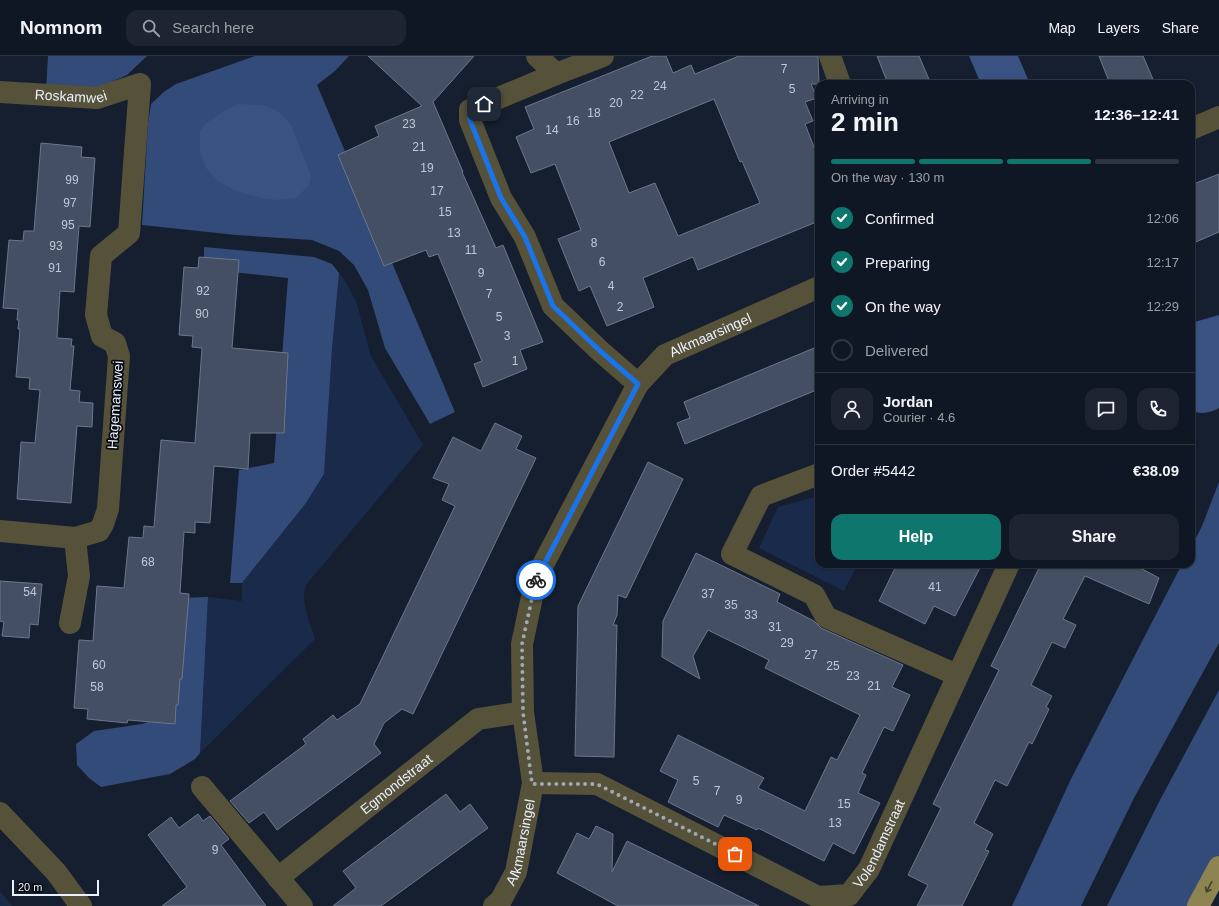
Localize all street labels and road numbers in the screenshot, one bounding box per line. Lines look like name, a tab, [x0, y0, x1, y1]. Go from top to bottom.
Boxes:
street label: Roskamwei	[34, 86, 109, 106]
street label: Alkmaarsingel	[667, 310, 754, 360]
street label: Hagemanswei	[104, 360, 126, 450]
street label: Egmondstraat	[357, 751, 435, 817]
street label: Volendamstraat	[849, 797, 908, 891]
street label: Alkmaarsingel	[502, 798, 538, 888]

